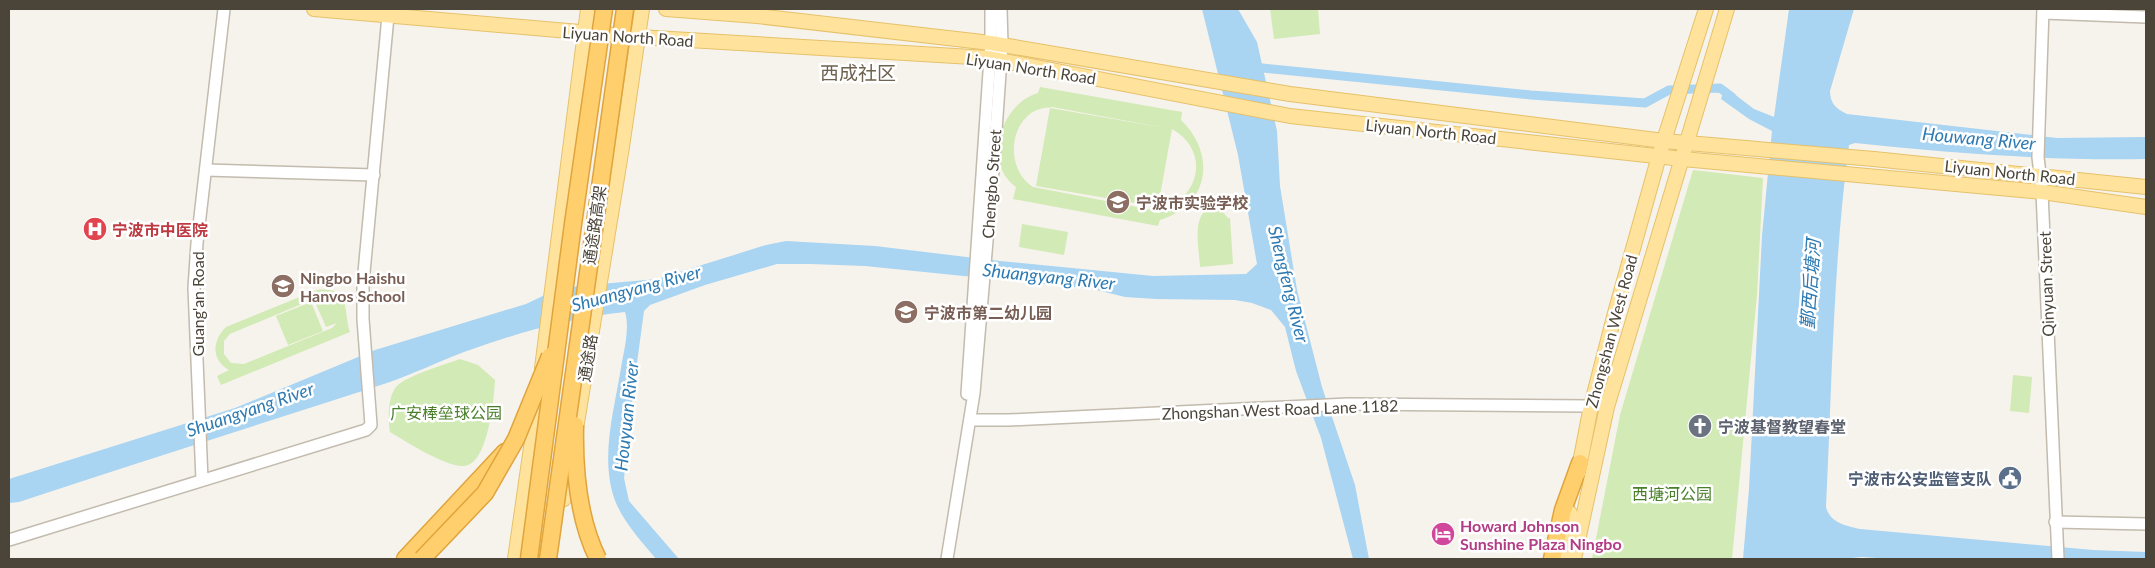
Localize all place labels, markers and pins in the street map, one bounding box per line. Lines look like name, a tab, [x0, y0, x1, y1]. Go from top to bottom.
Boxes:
school or university icon: 宁波市实验学校	[1105, 189, 1131, 215]
place label: 宁波市实验学校	[1136, 193, 1249, 212]
hospital icon: 宁波市中医院	[82, 216, 108, 242]
place label: 宁波市中医院	[112, 220, 208, 239]
place label: Ningbo Haishu Hanvos School	[300, 268, 405, 305]
school or university icon: Ningbo Haishu Hanvos School	[270, 273, 296, 299]
school or university icon: 宁波市第二幼儿园	[893, 299, 919, 325]
place label: 宁波市第二幼儿园	[924, 303, 1052, 322]
church icon: 宁波基督教望春堂	[1687, 413, 1713, 439]
place label: 宁波基督教望春堂	[1718, 417, 1846, 436]
public building icon: 宁波市公安监管支队	[1997, 465, 2023, 491]
place label: 宁波市公安监管支队	[1848, 469, 1992, 488]
place label: Howard Johnson Sunshine Plaza Ningbo	[1460, 516, 1622, 553]
hotel icon: Howard Johnson Sunshine Plaza Ningbo	[1430, 521, 1456, 547]

